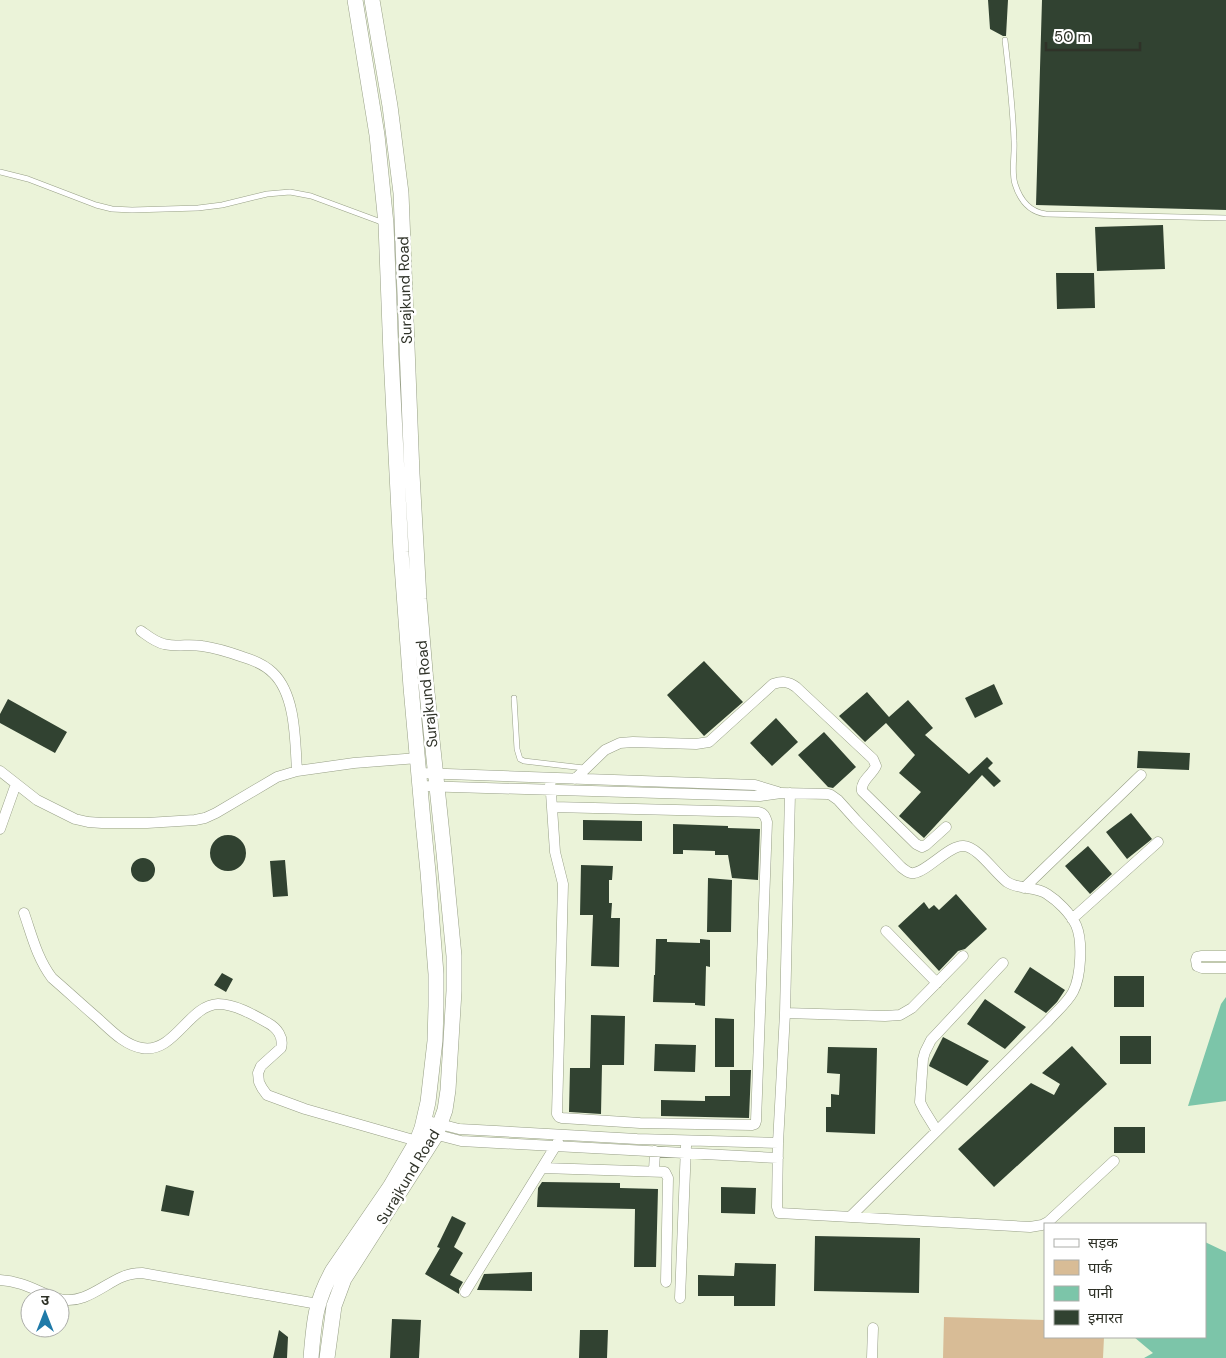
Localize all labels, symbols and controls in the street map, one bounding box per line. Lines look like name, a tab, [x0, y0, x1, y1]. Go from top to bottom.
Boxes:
scale bar	[1046, 20, 1140, 52]
text: 50 m	[1054, 27, 1091, 47]
street label: Surajkund Road	[393, 236, 417, 344]
street label: Surajkund Road	[411, 639, 443, 749]
street label: Surajkund Road	[372, 1126, 444, 1228]
legend	[1044, 1223, 1206, 1338]
text: सड़क	[1088, 1233, 1118, 1253]
text: पार्क	[1088, 1258, 1112, 1278]
text: पानी	[1088, 1283, 1114, 1303]
north arrow	[20, 1288, 70, 1338]
text: उ	[41, 1291, 50, 1309]
text: इमारत	[1088, 1308, 1123, 1328]

